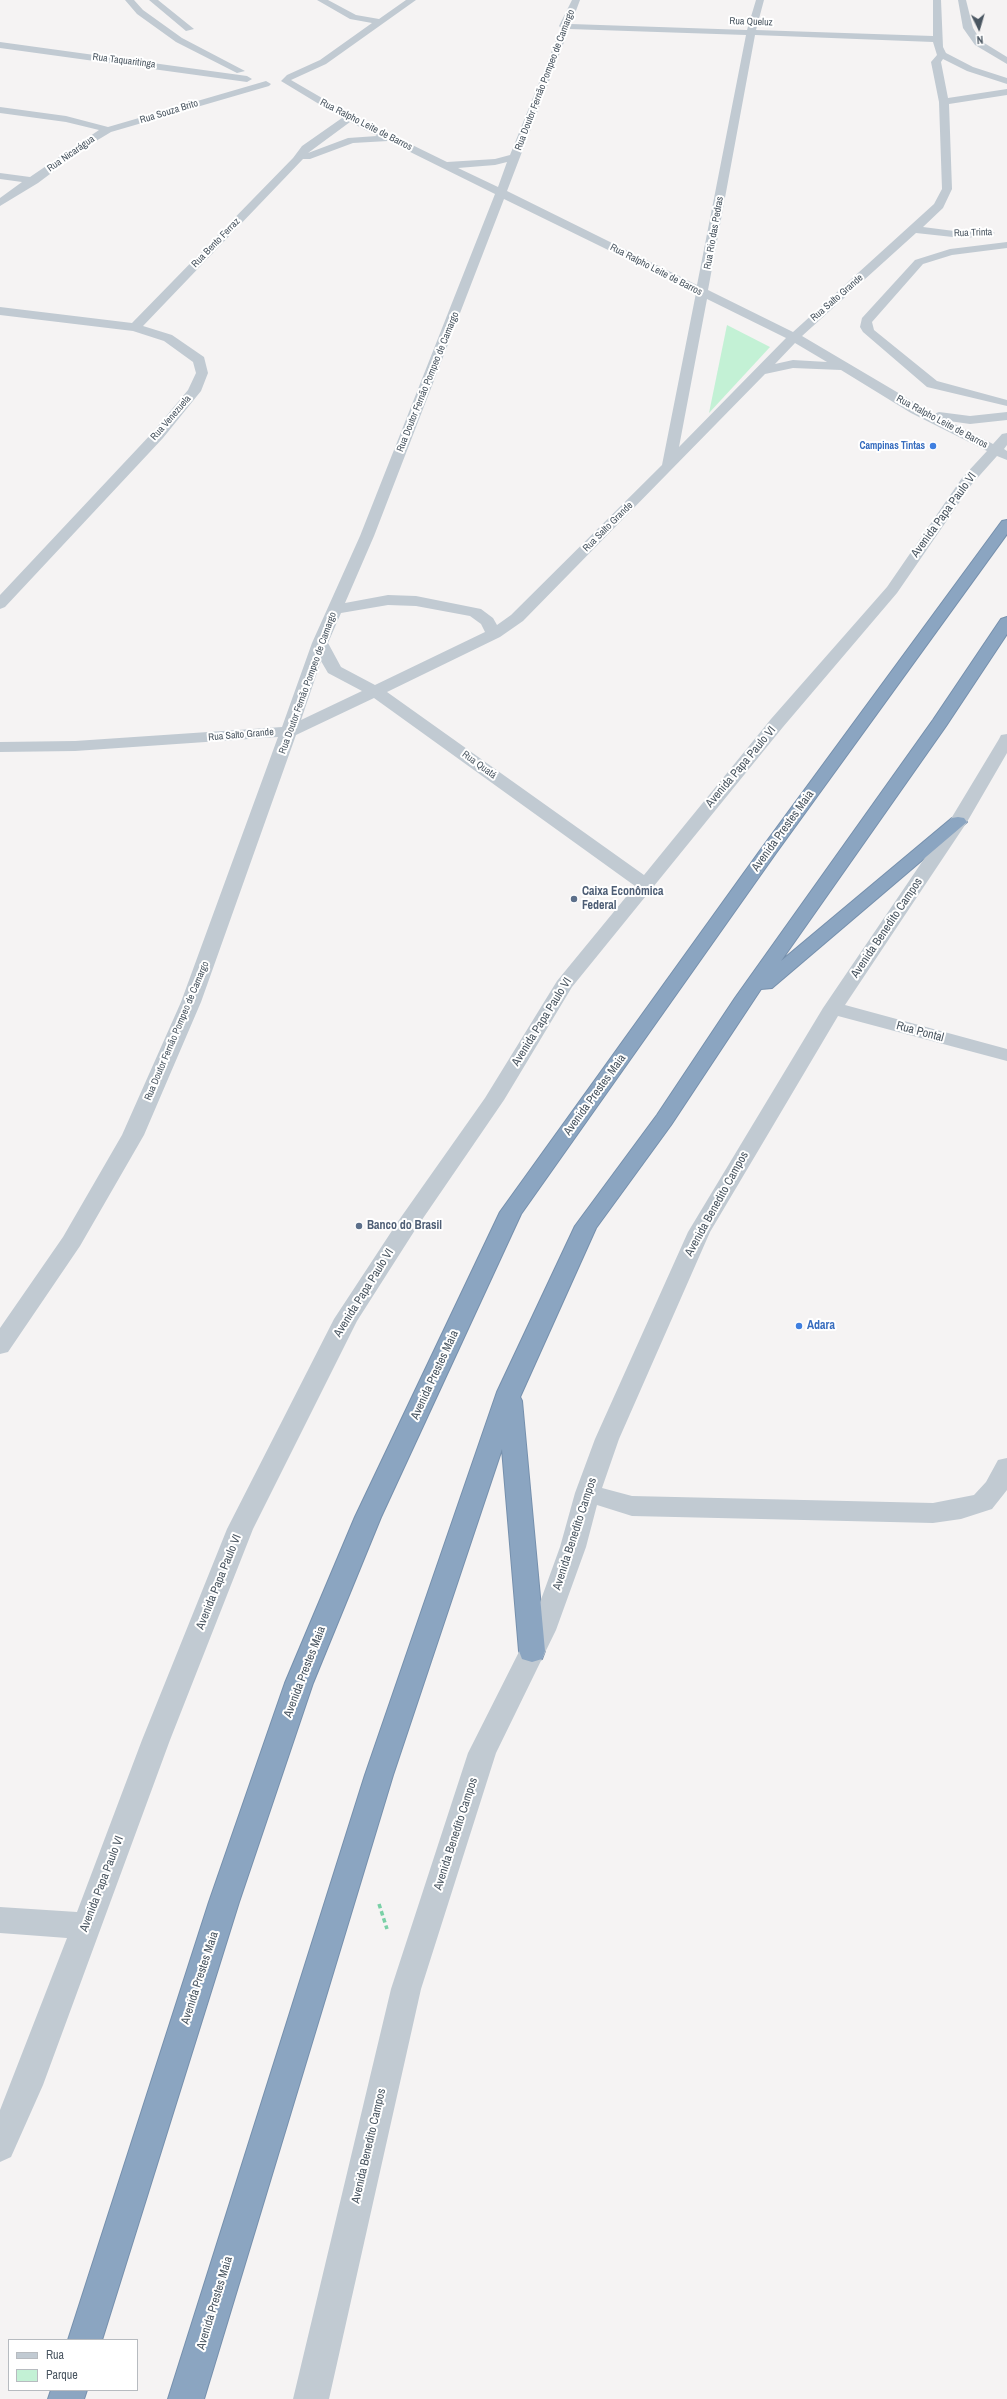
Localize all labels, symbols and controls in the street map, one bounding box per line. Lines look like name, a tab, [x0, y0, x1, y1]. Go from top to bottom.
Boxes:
street label: Rua Doutor Fernão Pompeo de Camargo	[513, 8, 577, 152]
north arrow	[959, 8, 999, 48]
street label: Rua Queluz	[729, 15, 773, 29]
text: N	[976, 33, 984, 47]
street label: Rua Taquaritinga	[92, 51, 156, 71]
street label: Rua Souza Brito	[138, 97, 200, 127]
street label: Rua Ralpho Leite de Barros	[318, 97, 414, 153]
street label: Rua Nicarágua	[45, 133, 97, 175]
street label: Rua Rio das Pedras	[702, 196, 726, 270]
street label: Rua Bento Ferraz	[189, 216, 243, 270]
street label: Rua Trinta	[954, 226, 992, 240]
street label: Rua Ralpho Leite de Barros	[608, 242, 704, 298]
street label: Rua Salto Grande	[808, 272, 866, 324]
street label: Rua Doutor Fernão Pompeo de Camargo	[394, 310, 462, 454]
street label: Rua Venezuela	[148, 393, 194, 443]
street label: Rua Ralpho Leite de Barros	[894, 393, 990, 451]
place label: Campinas Tintas	[860, 440, 925, 452]
marker: Campinas Tintas	[928, 441, 938, 451]
street label: Avenida Papa Paulo VI	[908, 470, 980, 560]
street label: Rua Salto Grande	[581, 500, 635, 554]
street label: Rua Doutor Fernão Pompeo de Camargo	[277, 610, 339, 756]
street label: Avenida Papa Paulo VI	[703, 723, 779, 811]
street label: Rua Salto Grande	[208, 726, 274, 744]
street label: Rua Quatá	[459, 748, 499, 782]
street label: Avenida Prestes Maia	[749, 788, 817, 874]
street label: Avenida Benedito Campos	[848, 875, 926, 981]
place label: Caixa Econômica Federal	[582, 885, 663, 913]
marker: Caixa Econômica Federal	[569, 894, 579, 904]
street label: Rua Doutor Fernão Pompeo de Camargo	[142, 960, 212, 1102]
street label: Avenida Papa Paulo VI	[509, 975, 575, 1069]
street label: Rua Pontal	[895, 1019, 945, 1045]
street label: Avenida Prestes Maia	[561, 1052, 629, 1138]
street label: Avenida Benedito Campos	[682, 1149, 752, 1259]
place label: Banco do Brasil	[367, 1219, 442, 1233]
marker: Banco do Brasil	[354, 1221, 364, 1231]
street label: Avenida Papa Paulo VI	[331, 1246, 397, 1340]
place label: Adara	[807, 1319, 835, 1333]
marker: Adara	[794, 1321, 804, 1331]
street label: Avenida Prestes Maia	[408, 1328, 462, 1422]
street label: Avenida Benedito Campos	[550, 1476, 600, 1592]
street label: Avenida Papa Paulo VI	[193, 1532, 245, 1632]
street label: Avenida Prestes Maia	[281, 1624, 329, 1720]
street label: Avenida Benedito Campos	[431, 1776, 481, 1892]
street label: Avenida Papa Paulo VI	[77, 1834, 127, 1934]
street label: Avenida Prestes Maia	[178, 1930, 222, 2026]
street label: Avenida Benedito Campos	[349, 2087, 389, 2205]
street label: Avenida Prestes Maia	[194, 2255, 236, 2351]
legend	[8, 2339, 138, 2391]
text: Rua	[46, 2347, 64, 2363]
text: Parque	[46, 2367, 78, 2383]

